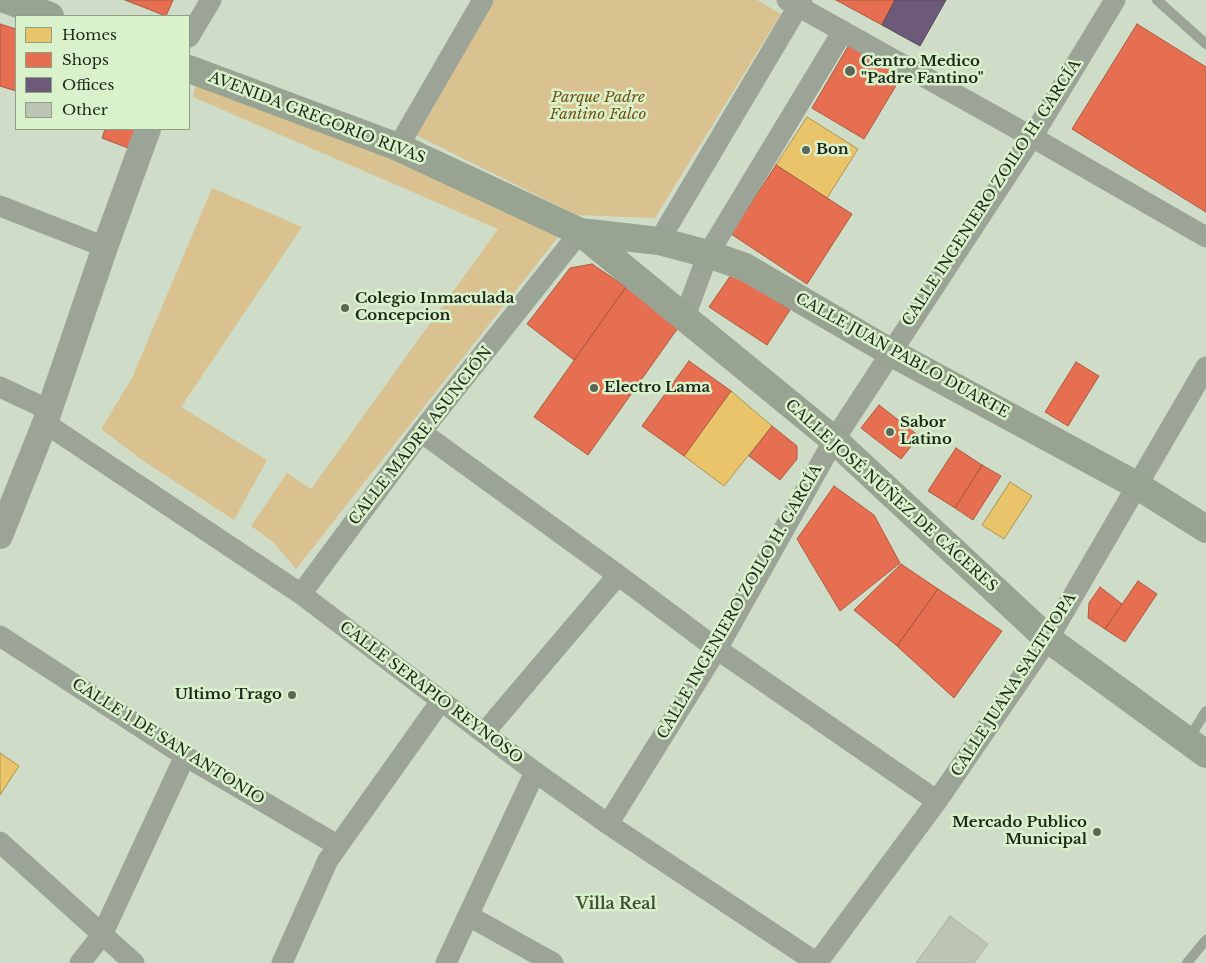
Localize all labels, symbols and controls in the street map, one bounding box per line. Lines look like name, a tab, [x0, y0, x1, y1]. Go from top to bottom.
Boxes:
legend	[15, 15, 190, 130]
text: Homes	[62, 25, 117, 44]
text: Shops	[62, 50, 109, 69]
place label: Centro Medico "Padre Fantino"	[861, 53, 984, 88]
street label: CALLE INGENIERO ZOILO H. GARCÍA	[899, 56, 1085, 330]
marker: Centro Medico "Padre Fantino"	[843, 64, 857, 78]
street label: AVENIDA GREGORIO RIVAS	[206, 68, 428, 168]
text: Offices	[62, 75, 114, 94]
park label: Parque Padre Fantino Falco	[550, 89, 646, 124]
text: Other	[62, 100, 108, 119]
place label: Bon	[816, 141, 849, 159]
marker: Bon	[800, 144, 812, 156]
place label: Colegio Inmaculada Concepcion	[355, 290, 514, 325]
street label: CALLE JUAN PABLO DUARTE	[792, 290, 1012, 422]
marker: Colegio Inmaculada Concepcion	[339, 302, 351, 314]
street label: CALLE MADRE ASUNCIÓN	[346, 343, 496, 529]
place label: Electro Lama	[604, 379, 710, 397]
marker: Electro Lama	[588, 382, 600, 394]
street label: CALLE JOSÉ NÚÑEZ DE CÁCERES	[781, 396, 1001, 596]
place label: Sabor Latino	[900, 414, 952, 449]
marker: Sabor Latino	[884, 426, 896, 438]
street label: CALLE INGENIERO ZOILO H. GARCÍA	[654, 462, 826, 742]
street label: CALLE JUANA SALTITOPA	[948, 590, 1080, 780]
street label: CALLE SERAPIO REYNOSO	[336, 618, 526, 768]
street label: CALLE 1 DE SAN ANTONIO	[68, 675, 268, 809]
place label: Ultimo Trago	[175, 686, 282, 704]
marker: Ultimo Trago	[286, 689, 298, 701]
place label: Mercado Publico Municipal	[952, 814, 1087, 849]
marker: Mercado Publico Municipal	[1091, 826, 1103, 838]
district label: Villa Real	[576, 894, 656, 914]

